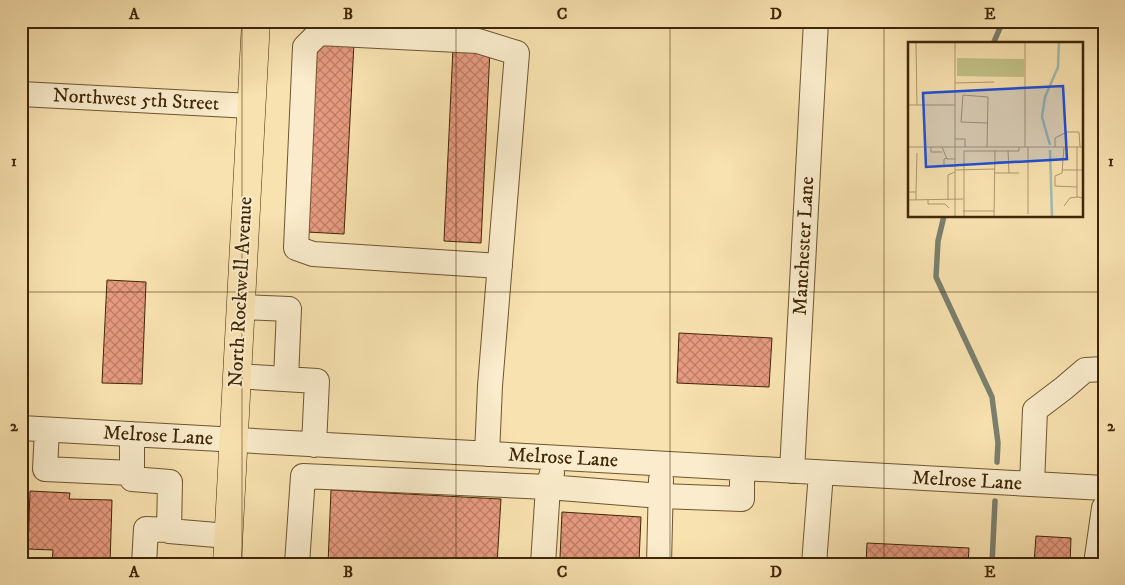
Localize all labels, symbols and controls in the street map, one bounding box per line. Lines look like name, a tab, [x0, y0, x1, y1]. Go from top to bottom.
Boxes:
text: A	[128, 4, 140, 24]
text: B	[343, 4, 353, 24]
text: C	[557, 4, 567, 24]
text: D	[770, 4, 782, 24]
text: E	[984, 4, 996, 24]
inset map	[908, 42, 1082, 218]
street label: Northwest 5th Street	[52, 83, 220, 117]
text: 1	[11, 151, 17, 171]
text: 1	[1108, 151, 1114, 171]
street label: Manchester Lane	[788, 176, 820, 316]
street label: North Rockwell Avenue	[224, 196, 258, 388]
text: 2	[10, 416, 19, 436]
text: 2	[1107, 416, 1116, 436]
street label: Melrose Lane	[102, 421, 214, 451]
street label: Melrose Lane	[507, 443, 619, 473]
street label: Melrose Lane	[911, 466, 1023, 496]
text: A	[128, 562, 140, 582]
text: B	[343, 562, 353, 582]
text: C	[557, 562, 567, 582]
text: D	[770, 562, 782, 582]
text: E	[984, 562, 996, 582]

